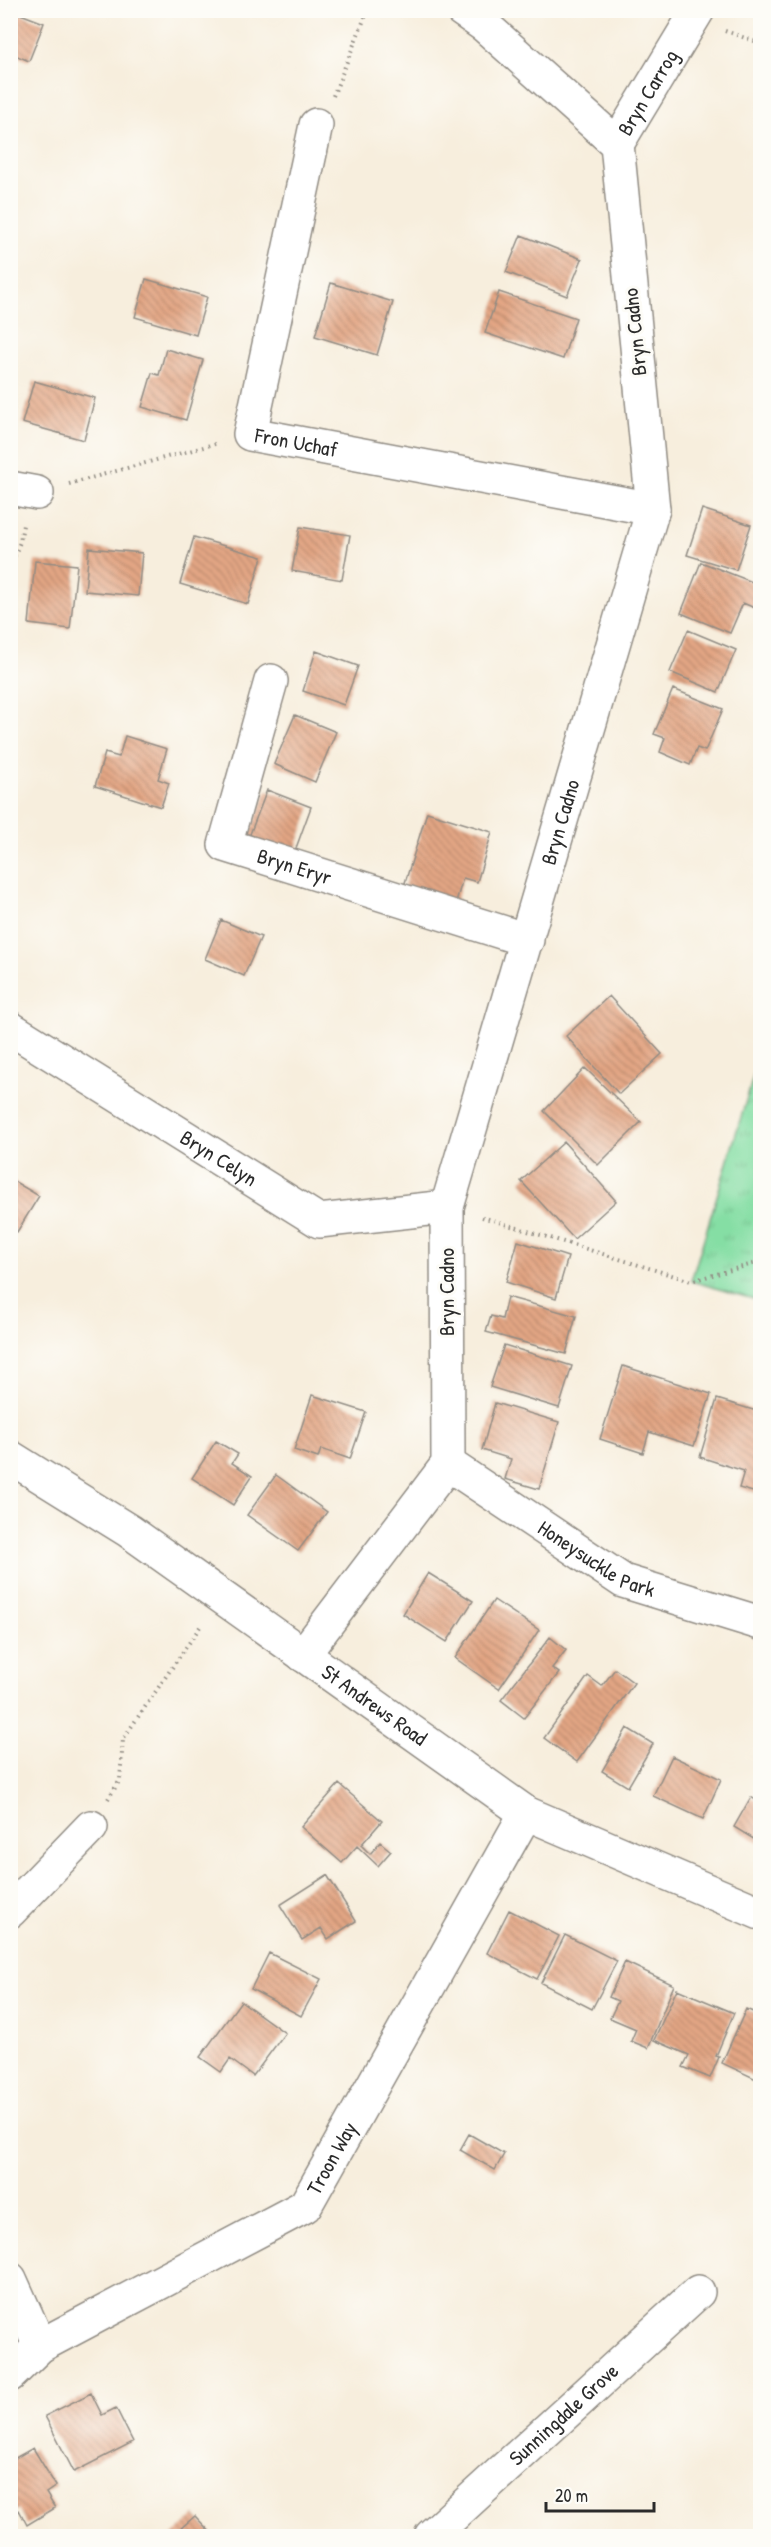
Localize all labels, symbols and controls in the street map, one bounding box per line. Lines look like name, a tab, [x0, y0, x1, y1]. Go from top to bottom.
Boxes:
street label: Bryn Carrog	[610, 44, 685, 141]
street label: Bryn Cadno	[615, 287, 654, 377]
street label: Fron Uchaf	[252, 420, 340, 464]
street label: Bryn Cadno	[534, 776, 586, 868]
street label: Bryn Eryr	[254, 841, 335, 892]
street label: Bryn Celyn	[175, 1123, 263, 1193]
street label: Bryn Cadno	[432, 1248, 461, 1336]
street label: Honeysuckle Park	[532, 1513, 659, 1604]
street label: St Andrews Road	[316, 1657, 433, 1752]
street label: Troon Way	[299, 2116, 363, 2200]
street label: Sunningdale Grove	[502, 2357, 625, 2472]
scale bar	[546, 2475, 654, 2513]
text: 20 m	[555, 2483, 588, 2508]

